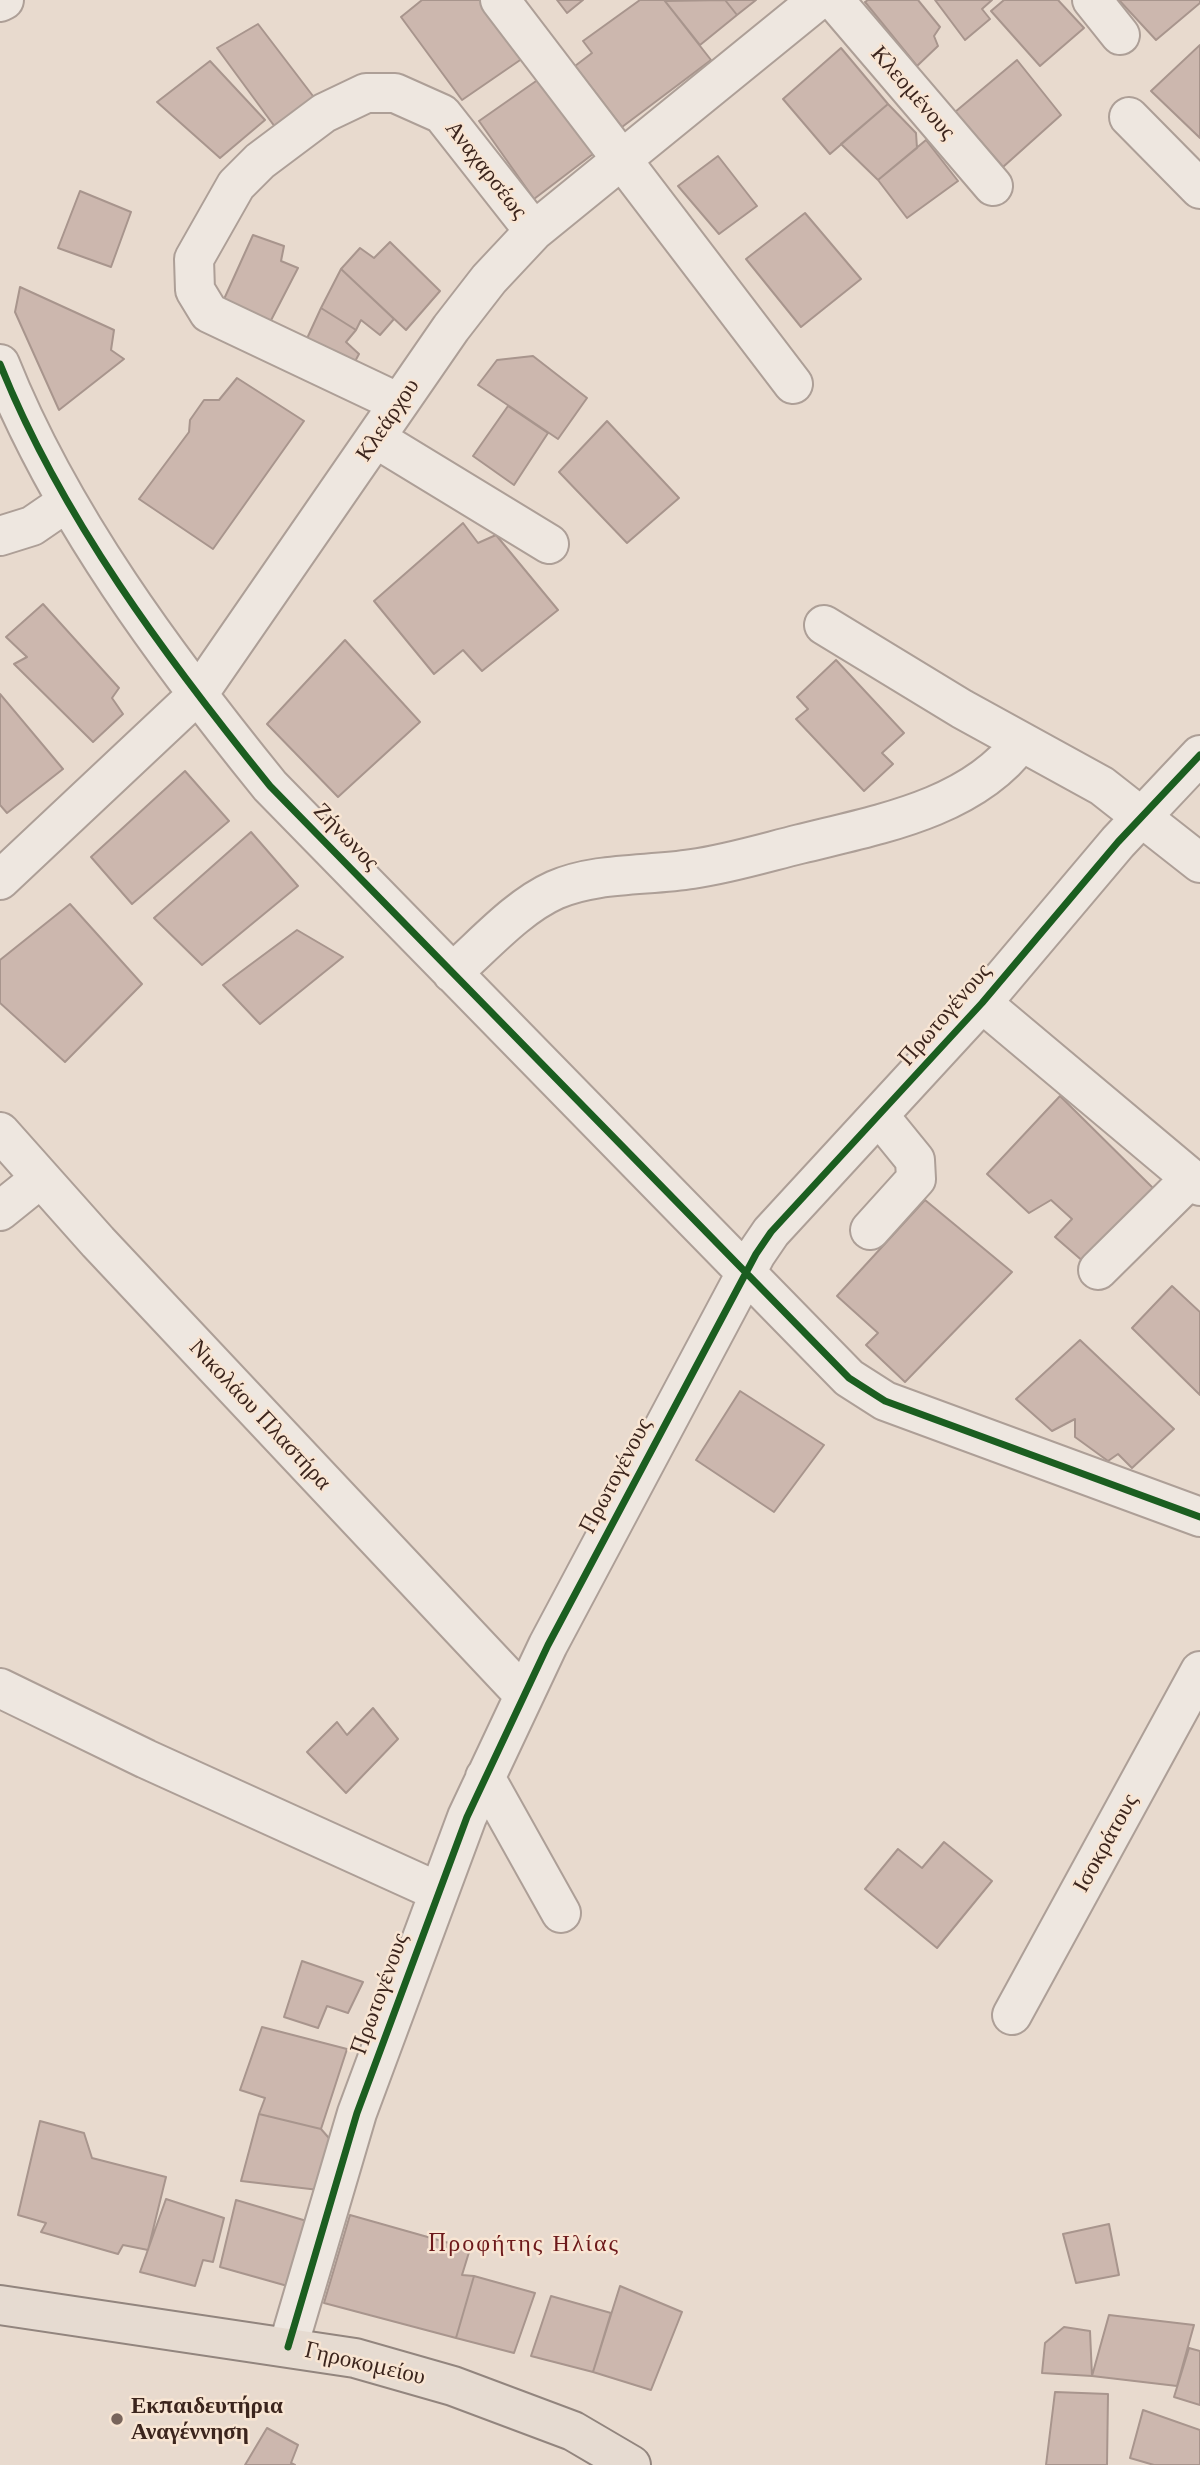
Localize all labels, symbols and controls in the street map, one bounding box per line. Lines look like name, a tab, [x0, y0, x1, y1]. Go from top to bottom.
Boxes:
street label: Κλεομένους	[865, 41, 961, 145]
street label: Αναχαρσέως	[439, 115, 533, 225]
street label: Κλεάρχου	[350, 374, 426, 466]
street label: Ζήνωνος	[307, 798, 385, 876]
street label: Πρωτογένους	[893, 958, 997, 1072]
street label: Νικολάου Πλαστήρα	[183, 1334, 337, 1496]
street label: Πρωτογένους	[574, 1413, 658, 1539]
street label: Ισοκράτους	[1068, 1789, 1144, 1897]
street label: Πρωτογένους	[345, 1930, 415, 2058]
district label: Προφήτης Ηλίας	[430, 2230, 618, 2258]
street label: Γηροκομείου	[302, 2337, 428, 2391]
place label: Εκπαιδευτήρια Αναγέννηση	[131, 2392, 283, 2446]
marker: Εκπαιδευτήρια Αναγέννηση	[109, 2411, 125, 2427]

